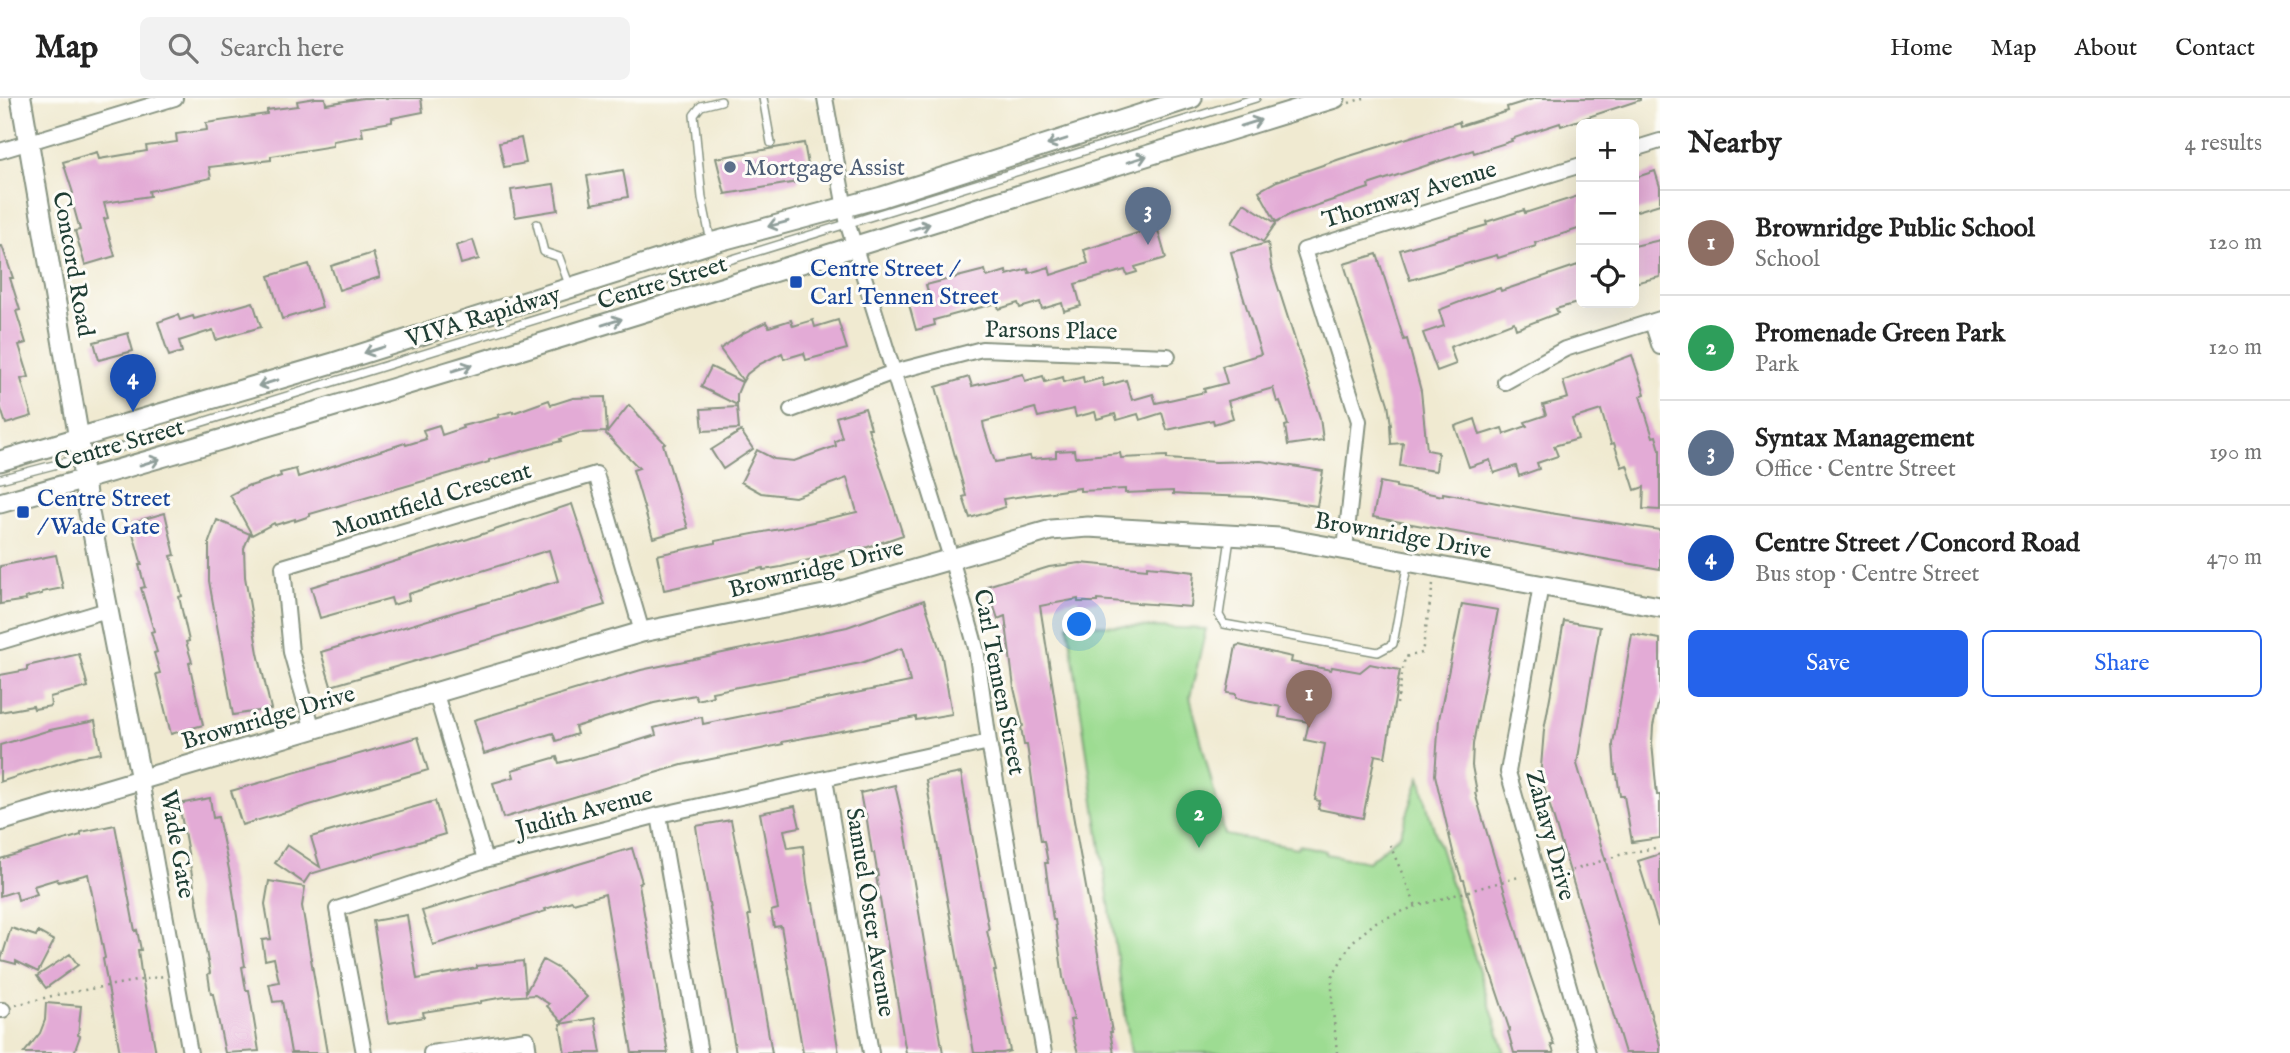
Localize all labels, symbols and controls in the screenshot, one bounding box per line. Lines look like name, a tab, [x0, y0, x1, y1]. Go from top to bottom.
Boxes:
search box	[140, 17, 630, 80]
text: Map	[35, 27, 98, 69]
icon: search	[164, 29, 202, 67]
text: Search here	[220, 32, 344, 65]
text: Home	[1890, 33, 1953, 64]
text: Map	[1991, 33, 2037, 64]
text: About	[2075, 33, 2137, 64]
text: Contact	[2175, 33, 2255, 64]
one-way arrow	[1240, 116, 1262, 129]
map controls	[1576, 119, 1639, 308]
button: +	[1576, 119, 1639, 182]
text: Nearby	[1688, 125, 1781, 163]
text: 4 results	[2184, 129, 2262, 158]
one-way arrow	[1046, 137, 1068, 149]
one-way arrow	[1126, 151, 1148, 164]
place label: Mortgage Assist	[744, 153, 905, 184]
street label: Thornway Avenue	[1318, 154, 1500, 237]
marker: Mortgage Assist	[722, 159, 738, 175]
button: −	[1576, 182, 1639, 245]
pin: 3	[1125, 187, 1171, 245]
street label: Concord Road	[44, 189, 101, 340]
text: Brownridge Public School	[1755, 212, 2035, 245]
one-way arrow	[768, 219, 790, 232]
one-way arrow	[909, 220, 931, 232]
text: 1	[1707, 228, 1715, 257]
text: 120 m	[2209, 228, 2262, 257]
button: locate	[1576, 245, 1639, 308]
text: School	[1755, 245, 1820, 274]
street label: Centre Street	[594, 249, 731, 318]
place label: Centre Street / Carl Tennen Street	[810, 254, 999, 313]
marker: Centre Street / Carl Tennen Street	[788, 274, 804, 290]
street label: VIVA Rapidway	[401, 279, 565, 356]
one-way arrow	[601, 315, 623, 328]
street label: Parsons Place	[984, 315, 1118, 348]
text: Promenade Green Park	[1755, 317, 2005, 350]
text: 2	[1706, 333, 1716, 362]
text: 120 m	[2209, 333, 2262, 362]
one-way arrow	[363, 344, 385, 357]
text: Park	[1755, 350, 1799, 379]
pin: 4	[110, 354, 156, 412]
one-way arrow	[451, 360, 473, 373]
one-way arrow	[257, 377, 279, 390]
street label: Centre Street	[51, 412, 188, 479]
text: Syntax Management	[1755, 422, 1975, 455]
text: 3	[1707, 438, 1715, 467]
text: 190 m	[2209, 438, 2262, 467]
one-way arrow	[139, 454, 161, 467]
text: Office · Centre Street	[1755, 455, 1956, 484]
street label: Mountfield Crescent	[330, 456, 535, 545]
place label: Centre Street / Wade Gate	[37, 484, 171, 543]
marker: Centre Street / Wade Gate	[15, 504, 31, 520]
street label: Brownridge Drive	[1312, 506, 1494, 567]
text: Centre Street / Concord Road	[1755, 527, 2080, 560]
street label: Brownridge Drive	[726, 533, 907, 606]
text: 4	[1705, 543, 1717, 572]
text: 470 m	[2207, 543, 2262, 572]
text: Bus stop · Centre Street	[1755, 560, 1979, 589]
street label: Carl Tennen Street	[965, 587, 1032, 778]
your location	[1062, 607, 1096, 641]
button: Save	[1688, 630, 1968, 697]
button: Share	[1982, 630, 2262, 697]
pin: 1	[1286, 670, 1332, 728]
street label: Brownridge Drive	[178, 679, 359, 758]
street label: Zahavy Drive	[1517, 767, 1582, 904]
street label: Judith Avenue	[510, 779, 656, 846]
street label: Wade Gate	[152, 788, 201, 901]
pin: 2	[1176, 790, 1222, 848]
street label: Samuel Oster Avenue	[838, 805, 901, 1019]

